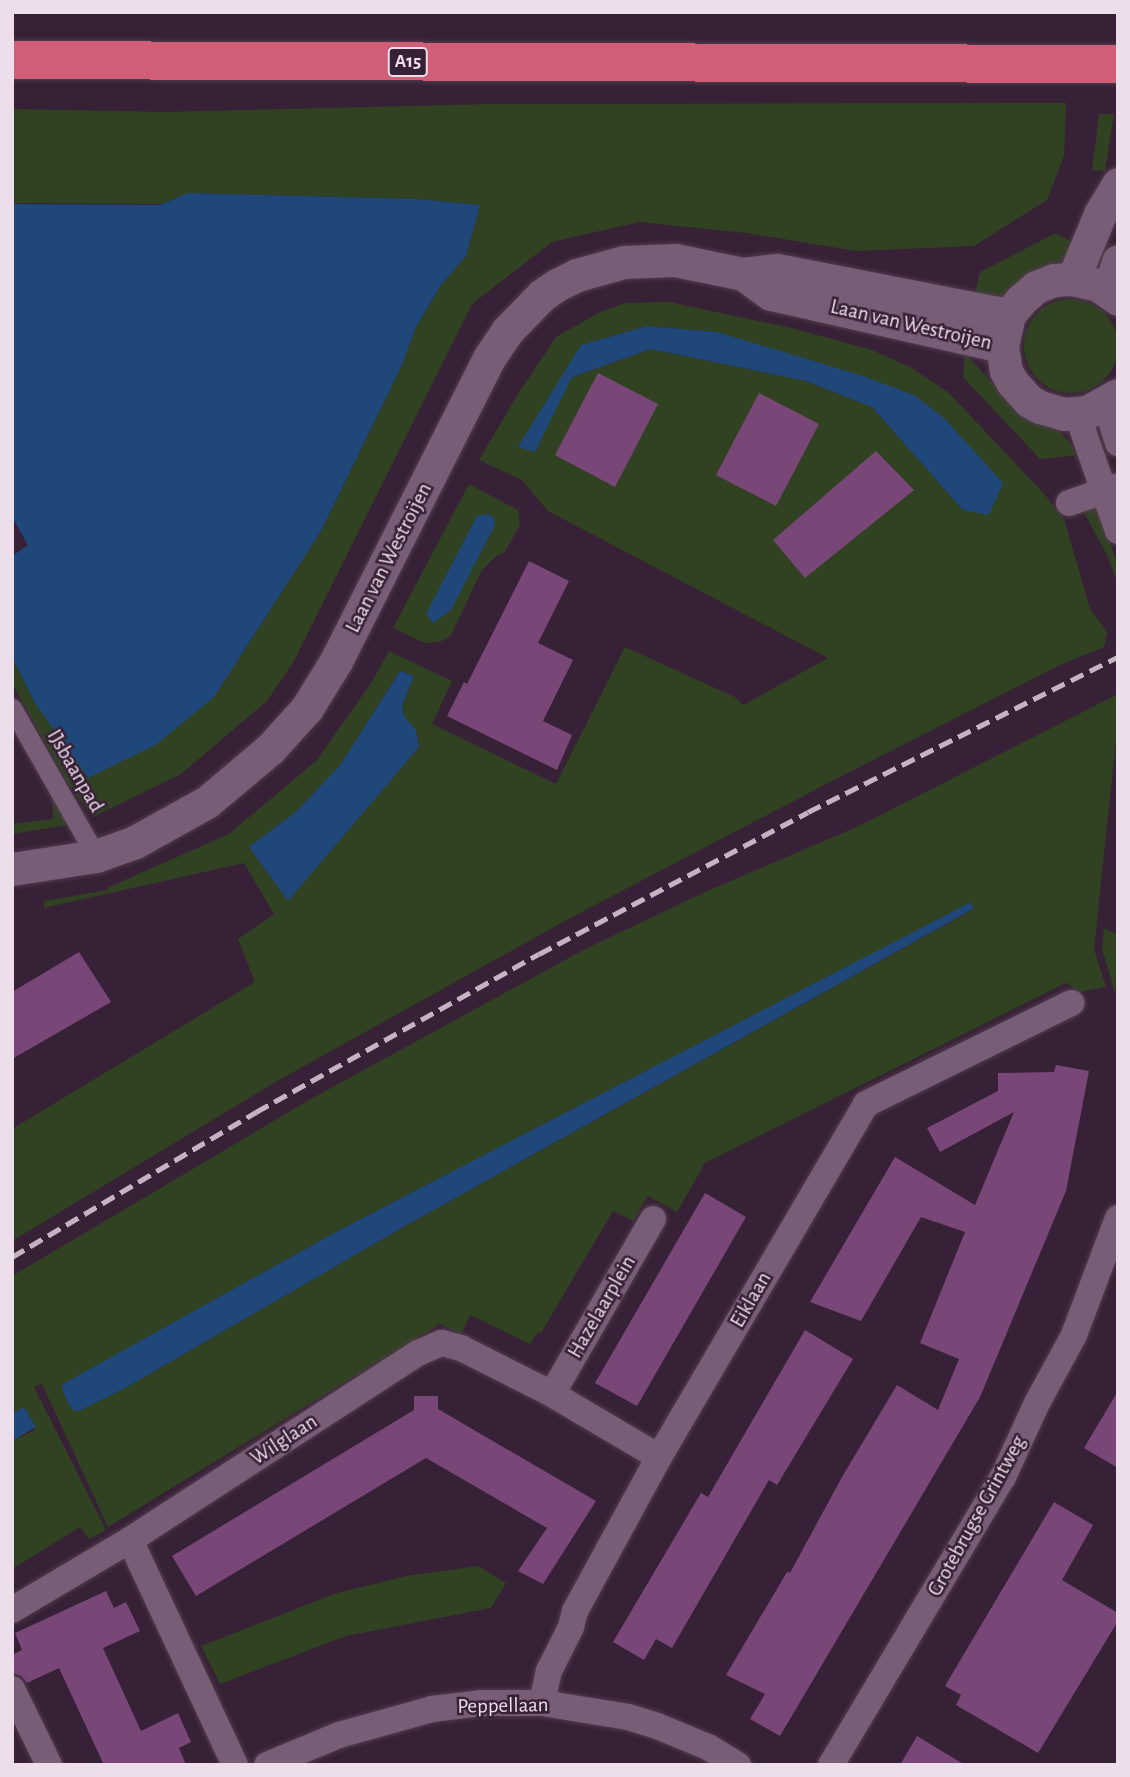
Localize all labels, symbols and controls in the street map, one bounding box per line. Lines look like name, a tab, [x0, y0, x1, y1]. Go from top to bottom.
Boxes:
road number: A15	[387, 46, 429, 78]
street label: Laan van Westroijen	[828, 294, 994, 356]
street label: Laan van Westroijen	[340, 479, 438, 637]
street label: IJsbaanpad	[41, 725, 109, 817]
street label: Hazelaarplein	[563, 1251, 641, 1363]
street label: Eiklaan	[725, 1268, 777, 1332]
street label: Wilglaan	[246, 1409, 322, 1471]
street label: Grotebrugse Grintweg	[922, 1431, 1032, 1601]
street label: Peppellaan	[457, 1693, 549, 1719]

